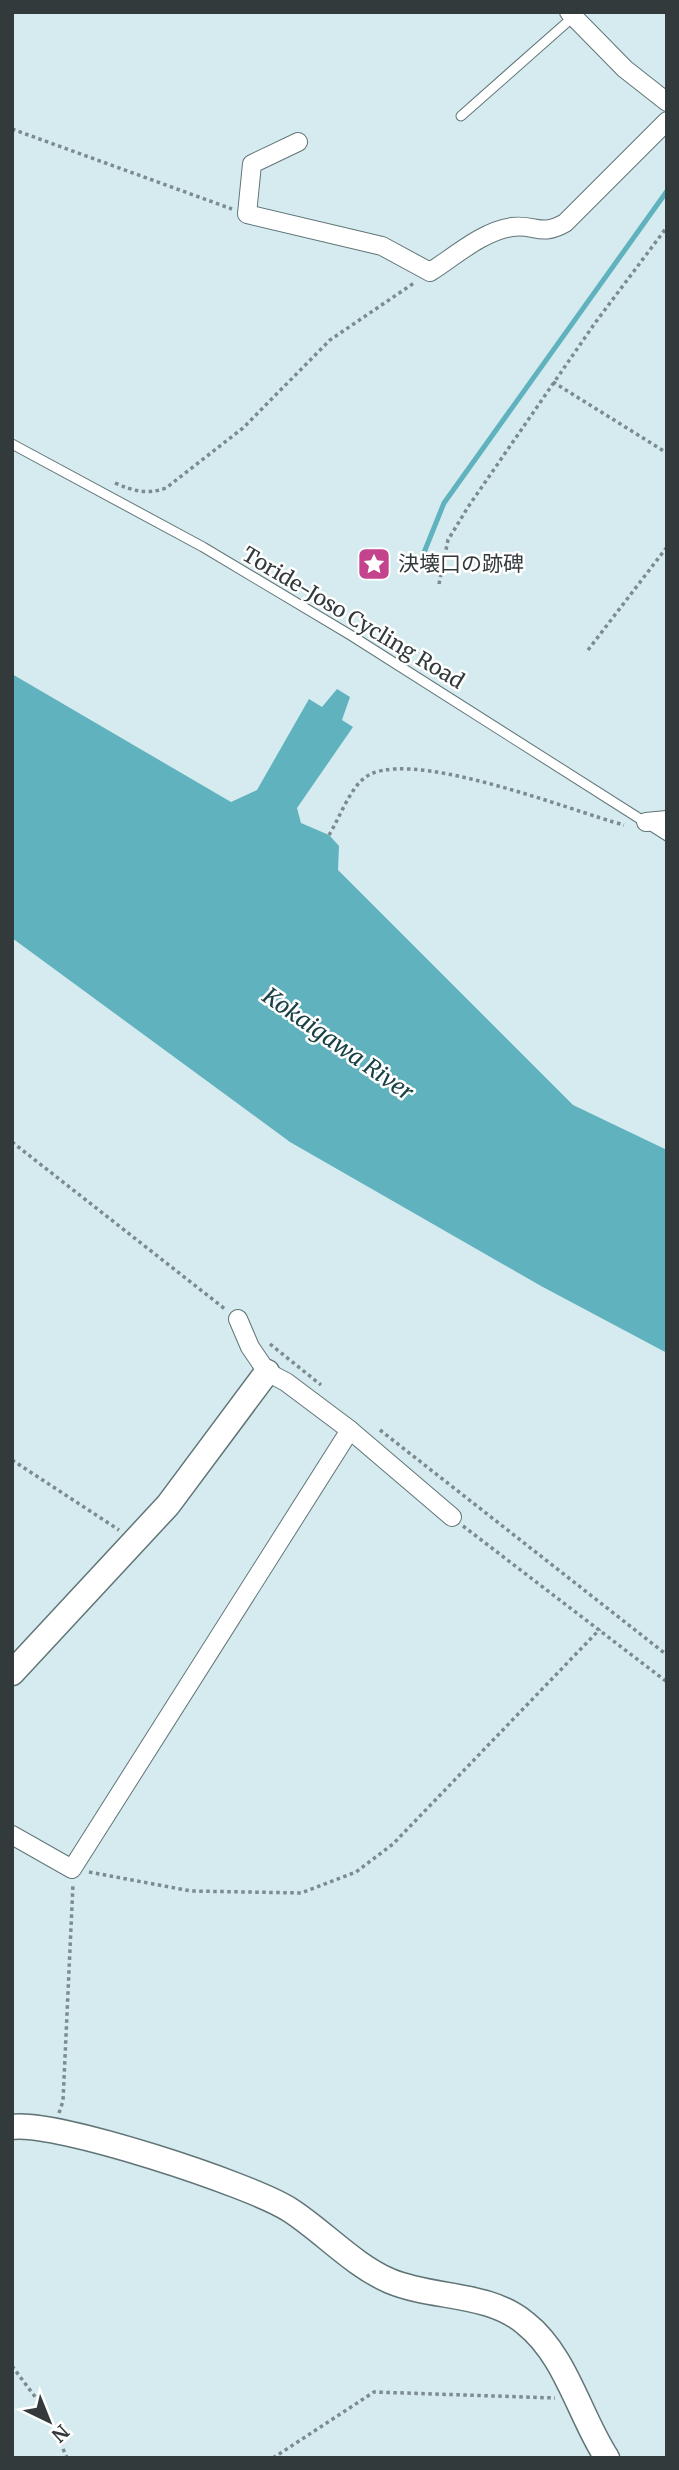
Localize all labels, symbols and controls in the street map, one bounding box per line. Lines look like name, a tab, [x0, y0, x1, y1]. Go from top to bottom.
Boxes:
street label: Toride-Joso Cycling Road	[237, 541, 469, 695]
place icon: 決壊口の跡碑	[355, 545, 393, 583]
place label: 決壊口の跡碑	[398, 550, 524, 577]
water label: Kokaigawa River	[256, 980, 420, 1107]
north arrow	[14, 2386, 84, 2456]
text: N	[47, 2420, 74, 2447]

